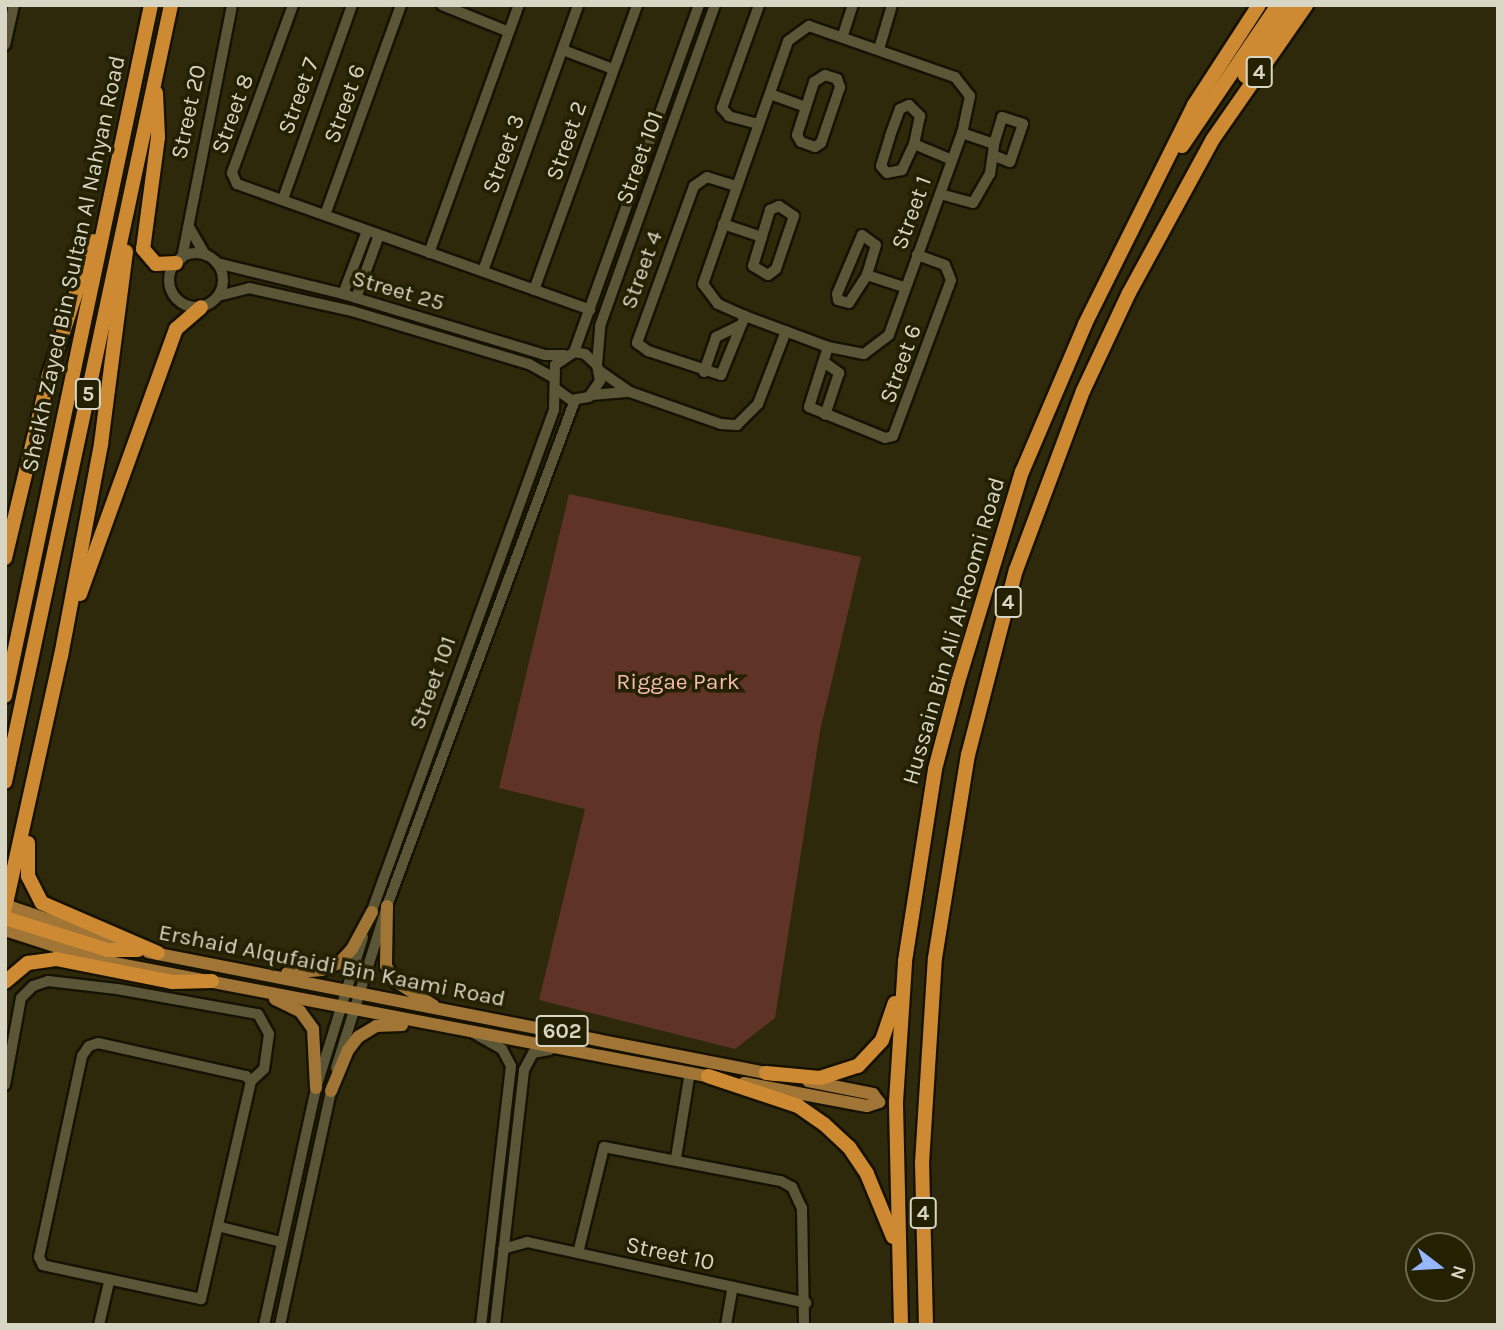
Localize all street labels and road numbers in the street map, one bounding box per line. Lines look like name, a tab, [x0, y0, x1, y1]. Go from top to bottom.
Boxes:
street label: Sheikh Zayed Bin Sultan Al Nahyan Road	[16, 53, 132, 475]
street label: Street 7	[272, 54, 326, 138]
road number: 4	[1245, 55, 1273, 90]
street label: Street 6	[318, 61, 372, 147]
street label: Street 20	[166, 62, 212, 162]
street label: Street 8	[206, 70, 260, 158]
street label: Street 2	[541, 98, 593, 184]
street label: Street 101	[610, 107, 670, 209]
street label: Street 3	[477, 111, 531, 197]
street label: Street 1	[886, 172, 938, 254]
street label: Street 4	[615, 227, 669, 313]
street label: Street 25	[349, 265, 447, 317]
street label: Street 6	[874, 321, 928, 407]
road number: 5	[74, 376, 102, 412]
street label: Hussain Bin Ali Al-Roomi Road	[897, 474, 1011, 788]
road number: 4	[994, 584, 1022, 620]
street label: Street 101	[403, 632, 463, 734]
street label: Ershaid Alqufaidi Bin Kaami Road	[156, 919, 508, 1013]
road number: 602	[534, 1014, 590, 1048]
road number: 4	[909, 1196, 937, 1230]
street label: Street 10	[623, 1231, 717, 1277]

